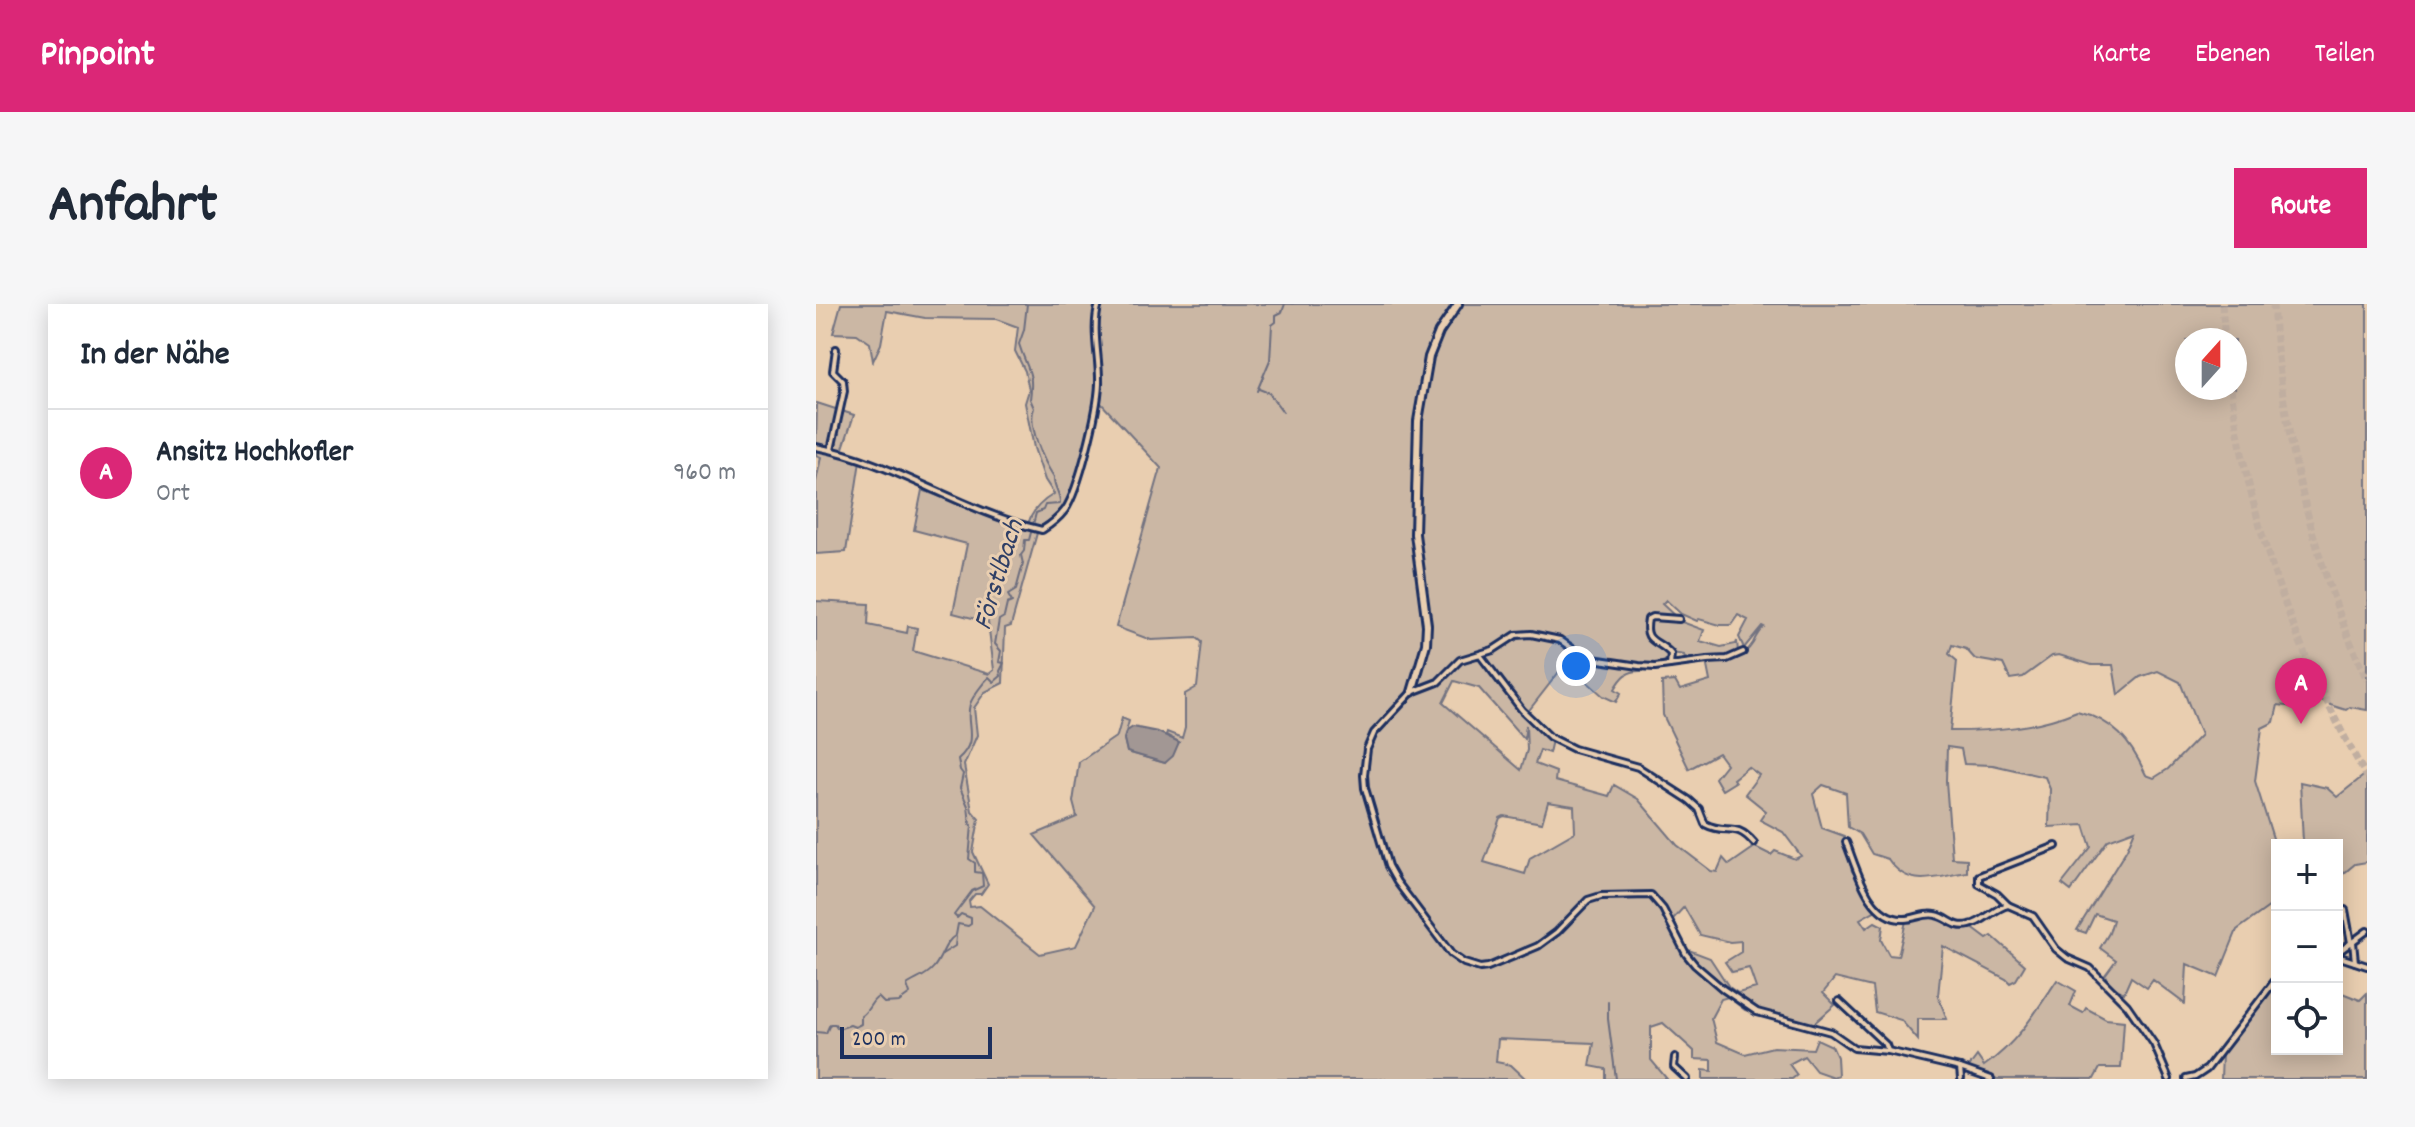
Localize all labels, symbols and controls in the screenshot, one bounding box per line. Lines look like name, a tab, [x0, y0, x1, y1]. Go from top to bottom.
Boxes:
text: Pinpoint	[40, 29, 155, 84]
text: Karte	[2092, 36, 2151, 76]
text: Ebenen	[2195, 36, 2270, 76]
text: Teilen	[2314, 36, 2375, 76]
text: Anfahrt	[48, 168, 218, 248]
button: Route	[2234, 168, 2367, 248]
north arrow	[2175, 328, 2247, 400]
text: In der Nähe	[80, 332, 230, 381]
text: Ansitz Hochkofler	[156, 433, 353, 476]
text: A	[99, 455, 113, 492]
text: 960 m	[673, 455, 736, 492]
text: Ort	[156, 476, 190, 513]
water label: Förstlbach	[965, 514, 1037, 636]
your location	[1556, 646, 1596, 686]
pin: A	[2275, 658, 2327, 724]
map controls	[2271, 839, 2343, 1055]
button: +	[2271, 839, 2343, 911]
button: −	[2271, 911, 2343, 983]
button: locate	[2271, 983, 2343, 1055]
scale bar	[840, 1023, 992, 1059]
text: 200 m	[852, 1025, 906, 1056]

